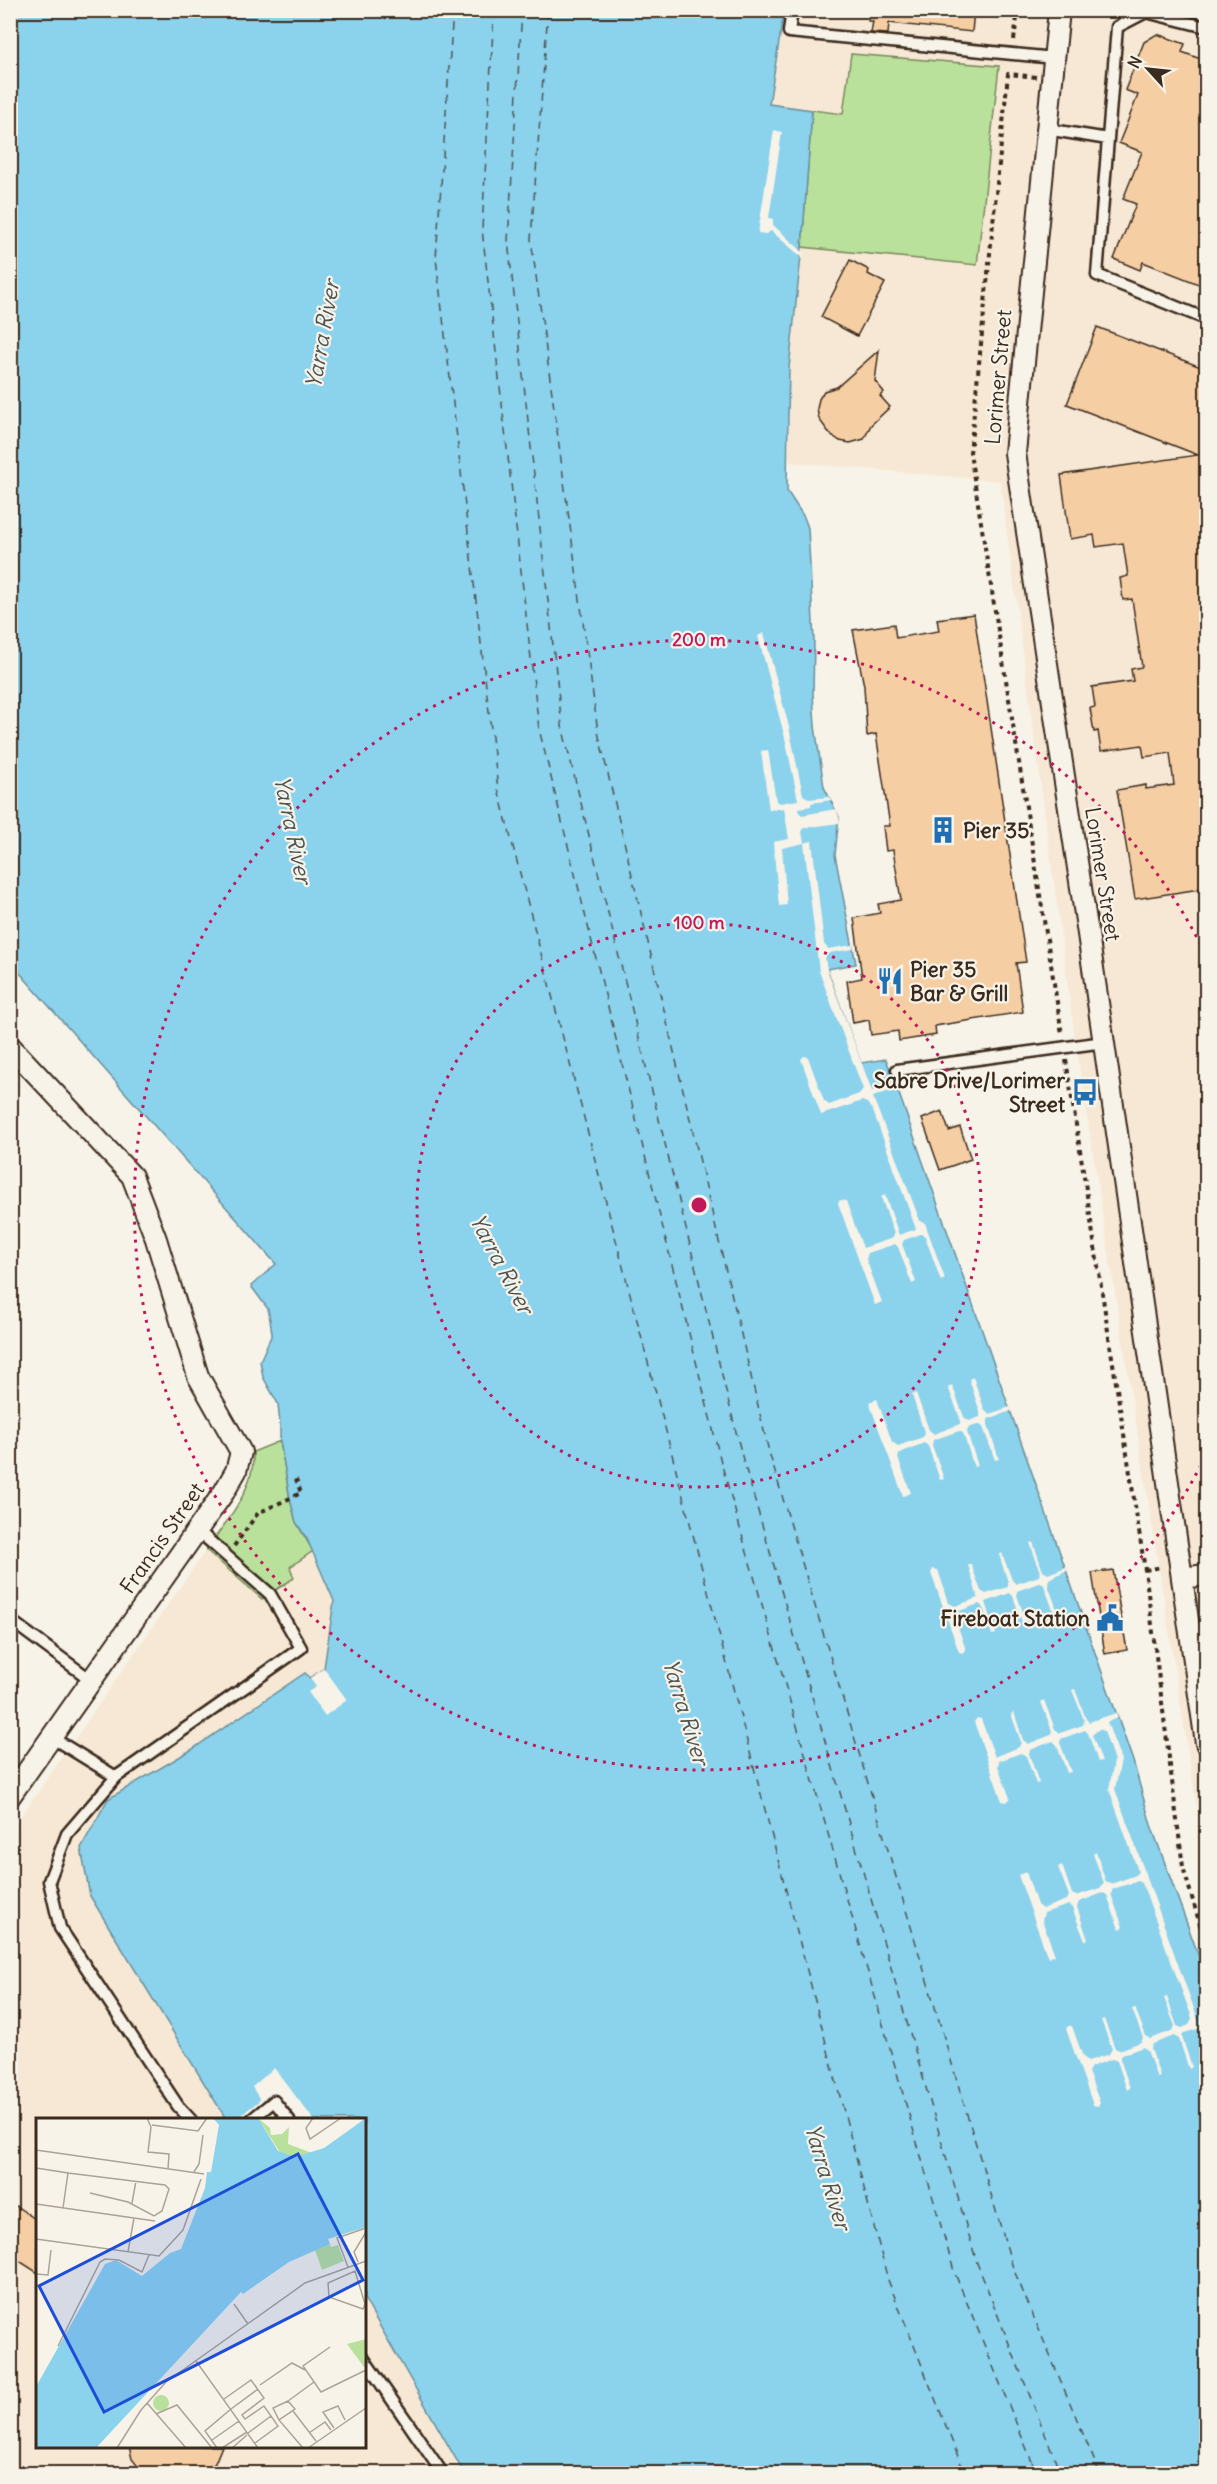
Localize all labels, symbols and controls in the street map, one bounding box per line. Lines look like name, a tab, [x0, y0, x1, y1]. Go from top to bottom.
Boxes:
north arrow	[1118, 39, 1178, 99]
text: N	[1123, 53, 1146, 72]
water label: Yarra River	[299, 275, 346, 390]
street label: Lorimer Street	[979, 308, 1017, 446]
text: 200 m	[672, 628, 726, 651]
water label: Yarra River	[268, 774, 319, 889]
street label: Lorimer Street	[1079, 805, 1127, 943]
building icon: Pier 35	[928, 815, 958, 845]
place label: Pier 35	[963, 817, 1029, 844]
text: 100 m	[674, 911, 725, 934]
place label: Pier 35 Bar & Grill	[910, 956, 1008, 1007]
restaurant icon: Pier 35 Bar & Grill	[875, 966, 905, 996]
place label: Sabre Drive/Lorimer Street	[874, 1067, 1066, 1118]
bus stop icon: Sabre Drive/Lorimer Street	[1070, 1077, 1100, 1107]
centre of rings	[689, 1195, 709, 1215]
water label: Yarra River	[464, 1209, 541, 1321]
street label: Francis Street	[114, 1477, 210, 1599]
public building icon: Fireboat Station	[1095, 1603, 1125, 1633]
place label: Fireboat Station	[941, 1605, 1090, 1632]
water label: Yarra River	[657, 1656, 716, 1771]
inset map	[36, 2118, 366, 2448]
water label: Yarra River	[799, 2121, 858, 2236]

